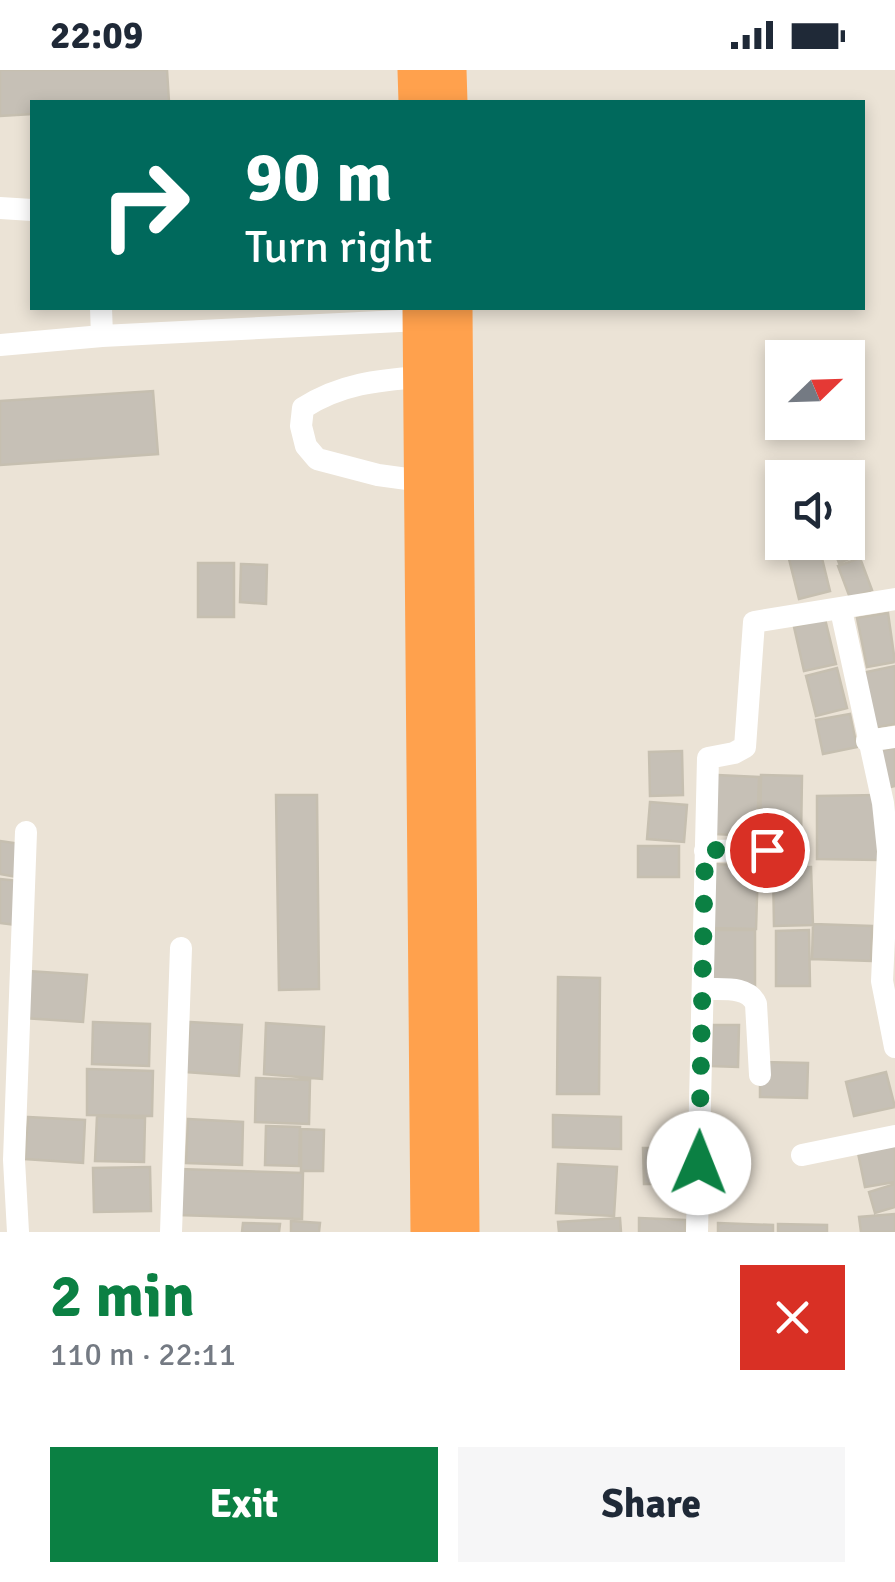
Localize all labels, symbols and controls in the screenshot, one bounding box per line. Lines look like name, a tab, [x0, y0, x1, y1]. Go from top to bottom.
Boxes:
text: 22:09	[50, 12, 143, 59]
text: 90 m	[245, 134, 393, 220]
icon: right	[80, 140, 210, 270]
text: Turn right	[245, 220, 433, 275]
north arrow	[765, 340, 865, 440]
map controls	[765, 340, 865, 560]
button: sound	[765, 460, 865, 560]
pin	[725, 808, 810, 893]
icon: arrive	[740, 823, 795, 878]
position arrow	[647, 1111, 751, 1215]
text: 2 min	[50, 1260, 195, 1334]
button: close	[740, 1265, 845, 1370]
text: 110 m · 22:11	[50, 1335, 236, 1374]
button: Exit	[50, 1447, 438, 1562]
button: Share	[458, 1447, 845, 1562]

